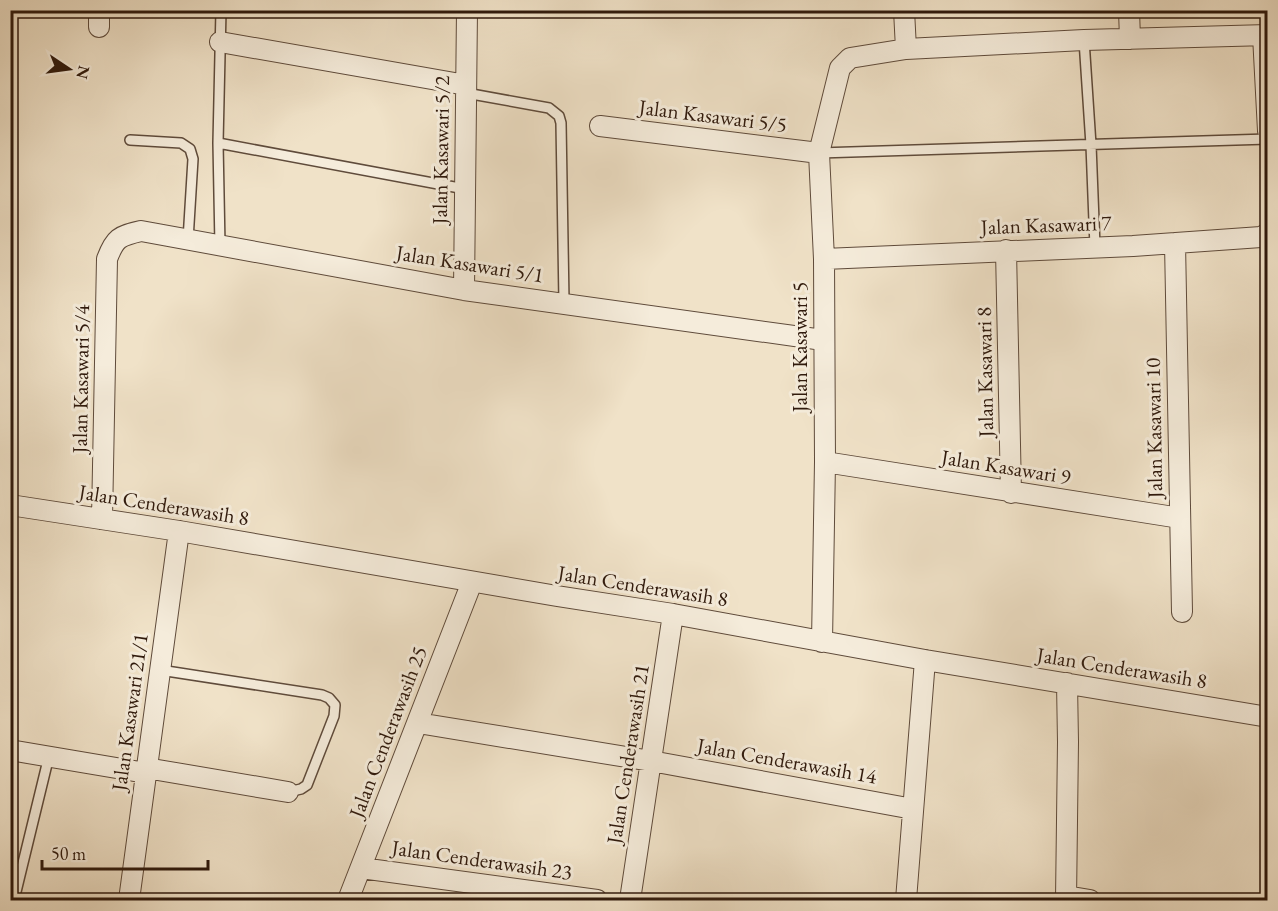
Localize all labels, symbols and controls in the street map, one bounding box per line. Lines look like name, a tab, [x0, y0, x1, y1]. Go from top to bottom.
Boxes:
north arrow	[39, 39, 99, 99]
text: N	[71, 64, 95, 81]
street label: Jalan Kasawari 5/2	[426, 75, 455, 227]
street label: Jalan Kasawari 5/5	[635, 93, 789, 138]
street label: Jalan Kasawari 7	[978, 209, 1113, 240]
street label: Jalan Kasawari 5/1	[392, 238, 546, 288]
street label: Jalan Kasawari 5	[786, 282, 813, 414]
street label: Jalan Kasawari 5/4	[66, 303, 95, 456]
street label: Jalan Kasawari 8	[970, 307, 999, 440]
street label: Jalan Kasawari 10	[1139, 357, 1168, 501]
street label: Jalan Kasawari 9	[938, 443, 1073, 490]
street label: Jalan Cenderawasih 8	[75, 477, 251, 531]
street label: Jalan Cenderawasih 8	[554, 558, 730, 612]
street label: Jalan Kasawari 21/1	[105, 631, 154, 795]
street label: Jalan Cenderawasih 8	[1033, 640, 1209, 694]
street label: Jalan Cenderawasih 25	[342, 642, 433, 823]
street label: Jalan Cenderawasih 21	[600, 662, 655, 848]
street label: Jalan Cenderawasih 14	[693, 731, 880, 790]
scale bar	[42, 833, 208, 871]
street label: Jalan Cenderawasih 23	[388, 833, 574, 886]
text: 50 m	[51, 842, 86, 865]

